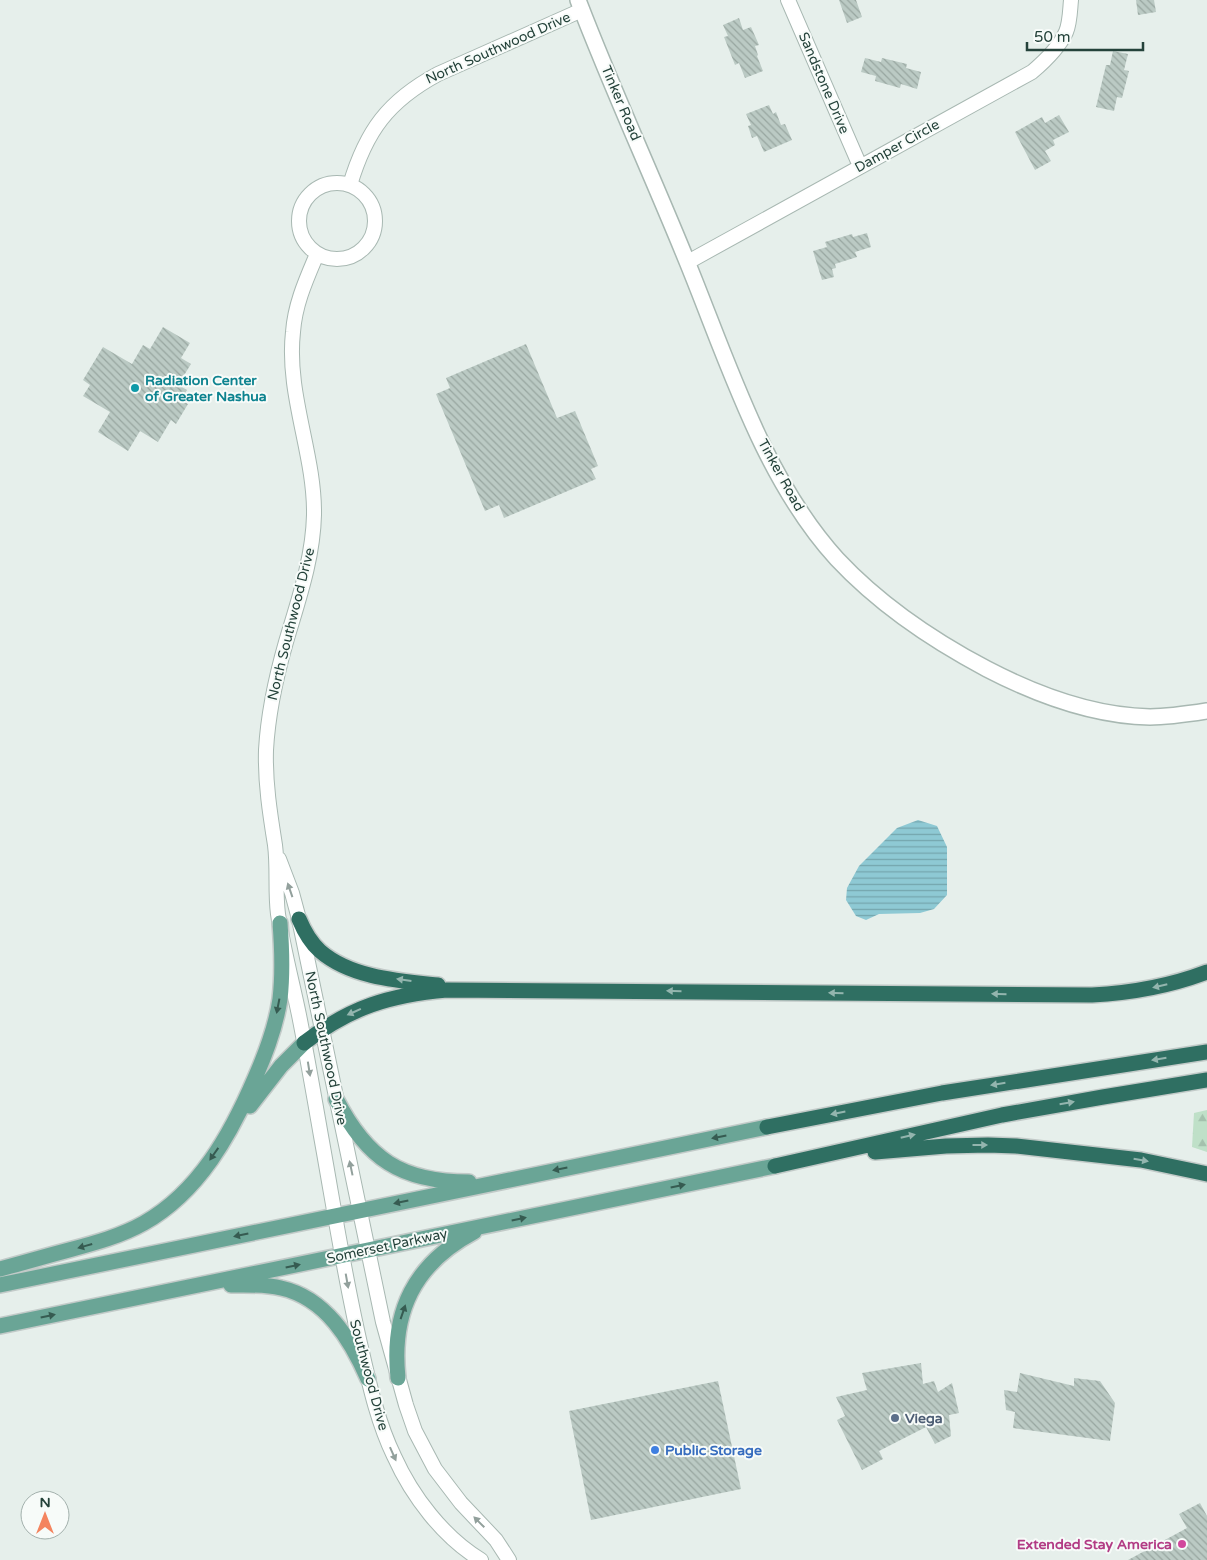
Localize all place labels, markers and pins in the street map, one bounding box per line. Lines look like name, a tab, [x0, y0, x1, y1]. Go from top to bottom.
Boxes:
place label: Radiation Center of Greater Nashua	[145, 372, 267, 405]
marker: Radiation Center of Greater Nashua	[129, 382, 141, 394]
place label: Viega	[905, 1410, 943, 1427]
marker: Viega	[889, 1412, 901, 1424]
place label: Public Storage	[665, 1442, 762, 1459]
marker: Public Storage	[649, 1444, 661, 1456]
place label: Extended Stay America	[1017, 1536, 1172, 1553]
marker: Extended Stay America	[1176, 1538, 1188, 1550]

